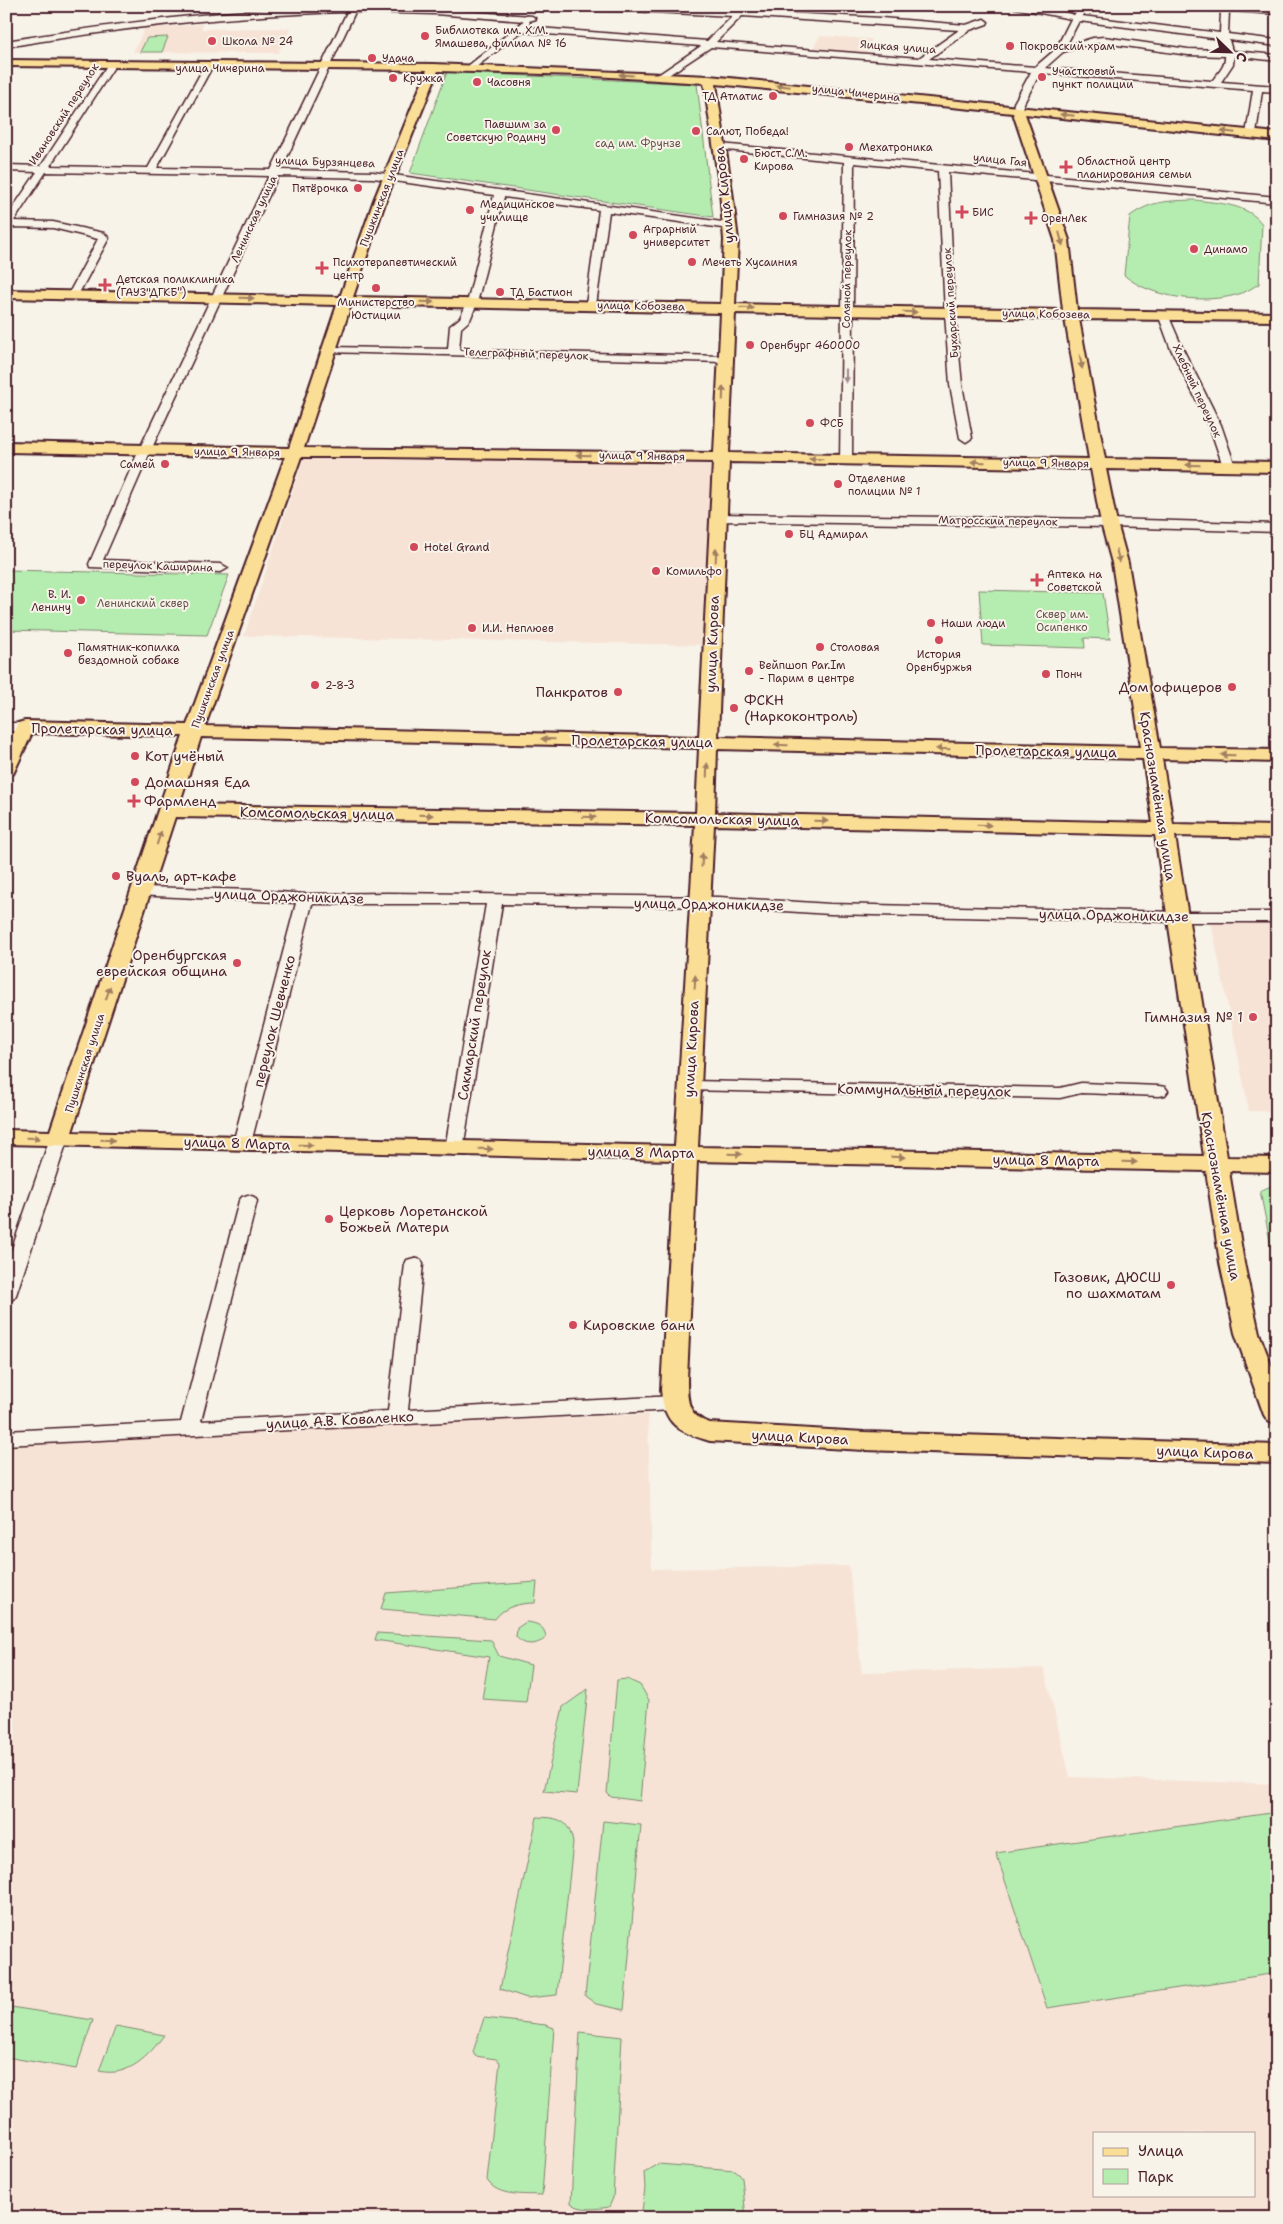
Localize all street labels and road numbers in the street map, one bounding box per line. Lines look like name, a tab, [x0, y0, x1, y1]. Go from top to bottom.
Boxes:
street label: Яицкая улица	[860, 37, 937, 57]
street label: Ивановский переулок	[26, 60, 103, 168]
street label: улица Чичерина	[176, 61, 265, 76]
street label: улица Чичерина	[811, 81, 901, 105]
street label: улица Кирова	[710, 145, 738, 244]
street label: Пушкинская улица	[356, 147, 408, 249]
street label: улица Гая	[972, 150, 1028, 170]
street label: улица Бурзянцева	[275, 153, 375, 171]
street label: Ленинская улица	[227, 173, 281, 265]
street label: Соляной переулок	[839, 229, 855, 328]
street label: Бухарский переулок	[940, 247, 962, 359]
street label: улица Кобозева	[597, 298, 685, 314]
street label: улица Кобозева	[1002, 306, 1090, 322]
street label: Хлебный переулок	[1169, 342, 1225, 440]
street label: Телеграфный переулок	[463, 344, 589, 364]
street label: улица 9 Января	[194, 444, 280, 460]
street label: улица 9 Января	[599, 448, 685, 464]
street label: улица 9 Января	[1003, 455, 1089, 471]
street label: Матросский переулок	[938, 512, 1058, 530]
street label: переулок Каширина	[103, 557, 214, 575]
street label: улица Кирова	[701, 595, 723, 693]
street label: Пушкинская улица	[188, 628, 238, 730]
street label: Краснознамённая улица	[1136, 710, 1180, 882]
street label: Пролетарская улица	[31, 719, 173, 739]
street label: Пролетарская улица	[571, 731, 713, 751]
street label: Пролетарская улица	[975, 741, 1117, 761]
street label: Комсомольская улица	[240, 803, 395, 823]
street label: Комсомольская улица	[645, 809, 800, 829]
street label: улица Орджоникидзе	[214, 884, 364, 908]
street label: улица Орджоникидзе	[634, 894, 784, 914]
street label: улица Орджоникидзе	[1039, 905, 1189, 925]
street label: Сакмарский переулок	[453, 948, 495, 1102]
street label: переулок Шевченко	[249, 953, 299, 1089]
street label: улица Кирова	[679, 1000, 703, 1098]
street label: Пушкинская улица	[62, 1011, 108, 1114]
street label: Коммунальный переулок	[837, 1079, 1012, 1101]
street label: Краснознамённая улица	[1197, 1110, 1245, 1282]
street label: улица 8 Марта	[183, 1132, 291, 1154]
street label: улица 8 Марта	[588, 1142, 695, 1162]
street label: улица 8 Марта	[993, 1150, 1100, 1170]
street label: улица А.В. Коваленко	[266, 1407, 414, 1433]
street label: улица Кирова	[751, 1425, 849, 1449]
street label: улица Кирова	[1156, 1441, 1254, 1463]

